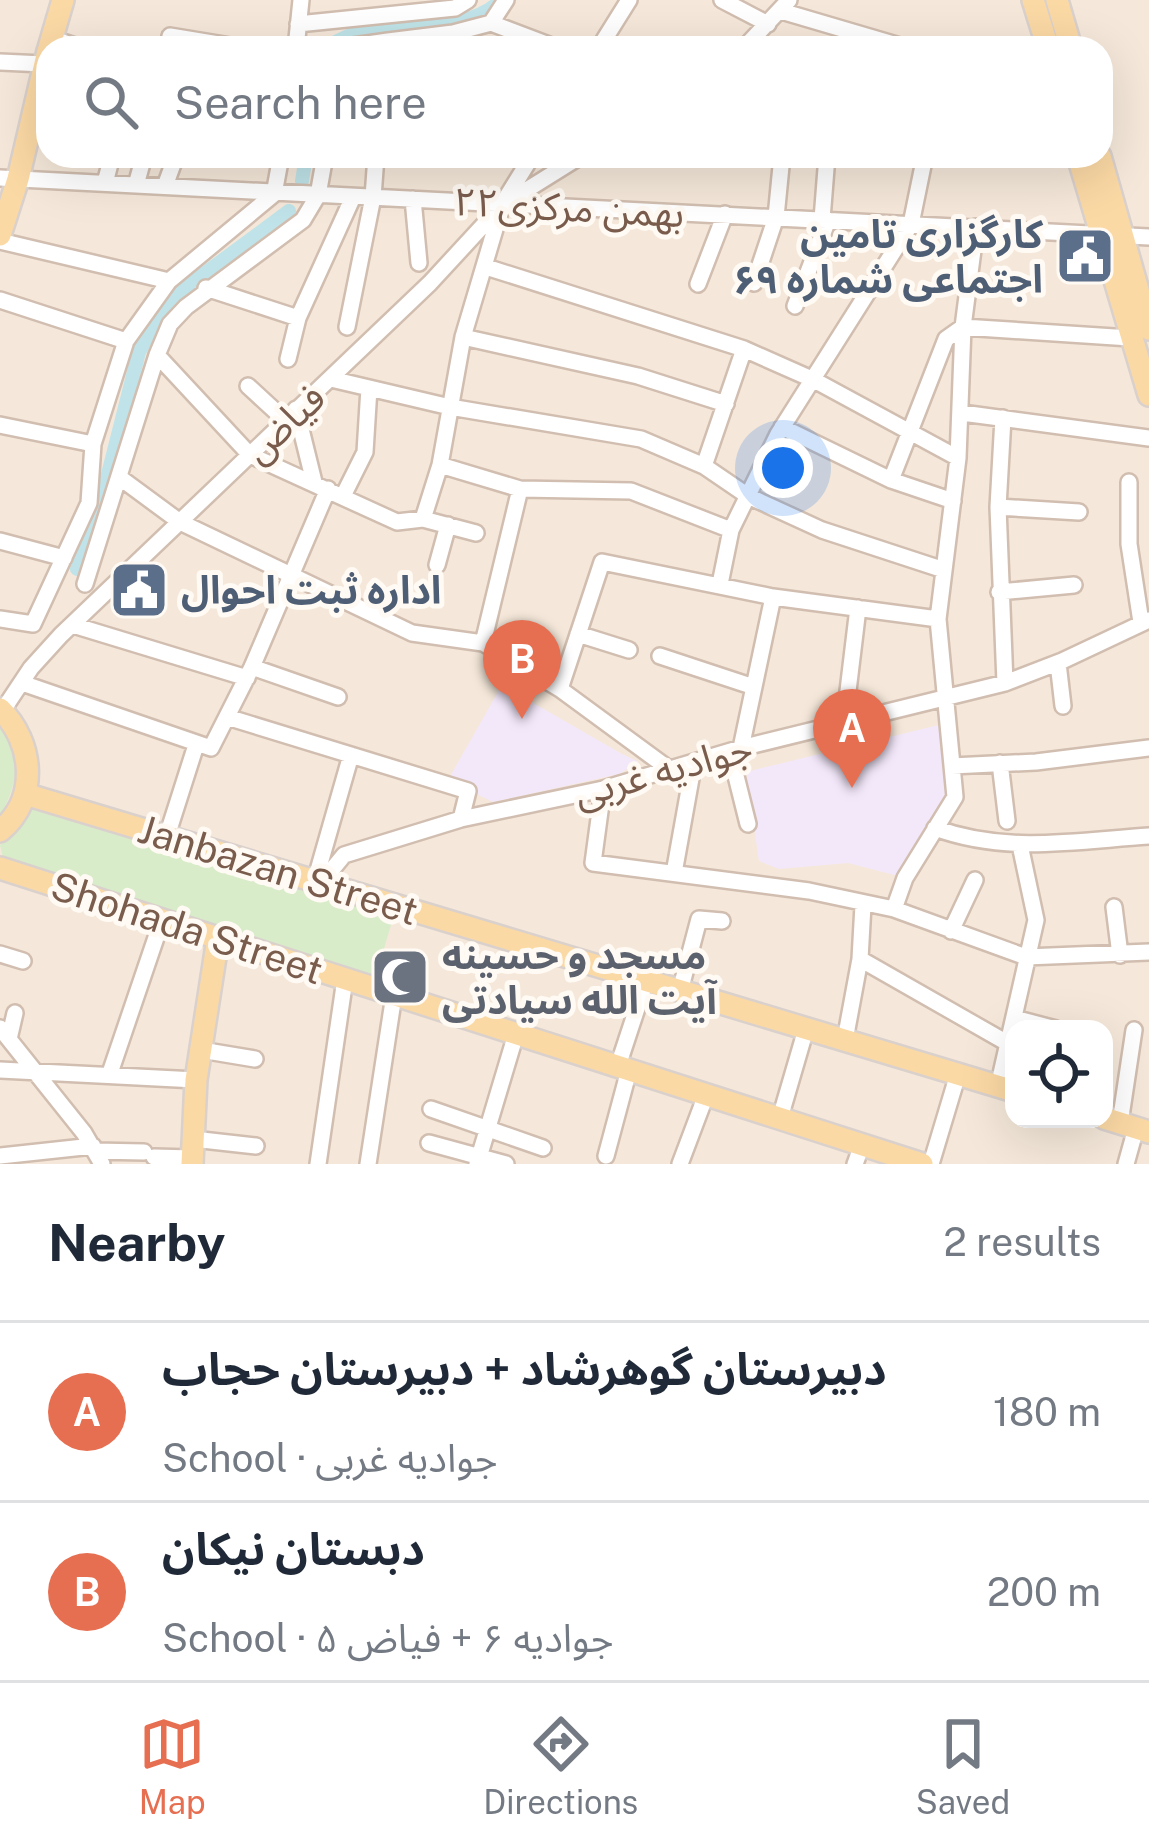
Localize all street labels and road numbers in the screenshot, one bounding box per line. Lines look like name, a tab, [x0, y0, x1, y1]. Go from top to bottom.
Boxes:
street label: ۲۲بهمن مرکزی	[453, 178, 685, 236]
street label: فیاض	[234, 374, 335, 473]
street label: جوادیه غربی	[569, 724, 757, 816]
street label: Janbazan Street	[133, 806, 423, 934]
street label: Shohada Street	[45, 862, 329, 994]

